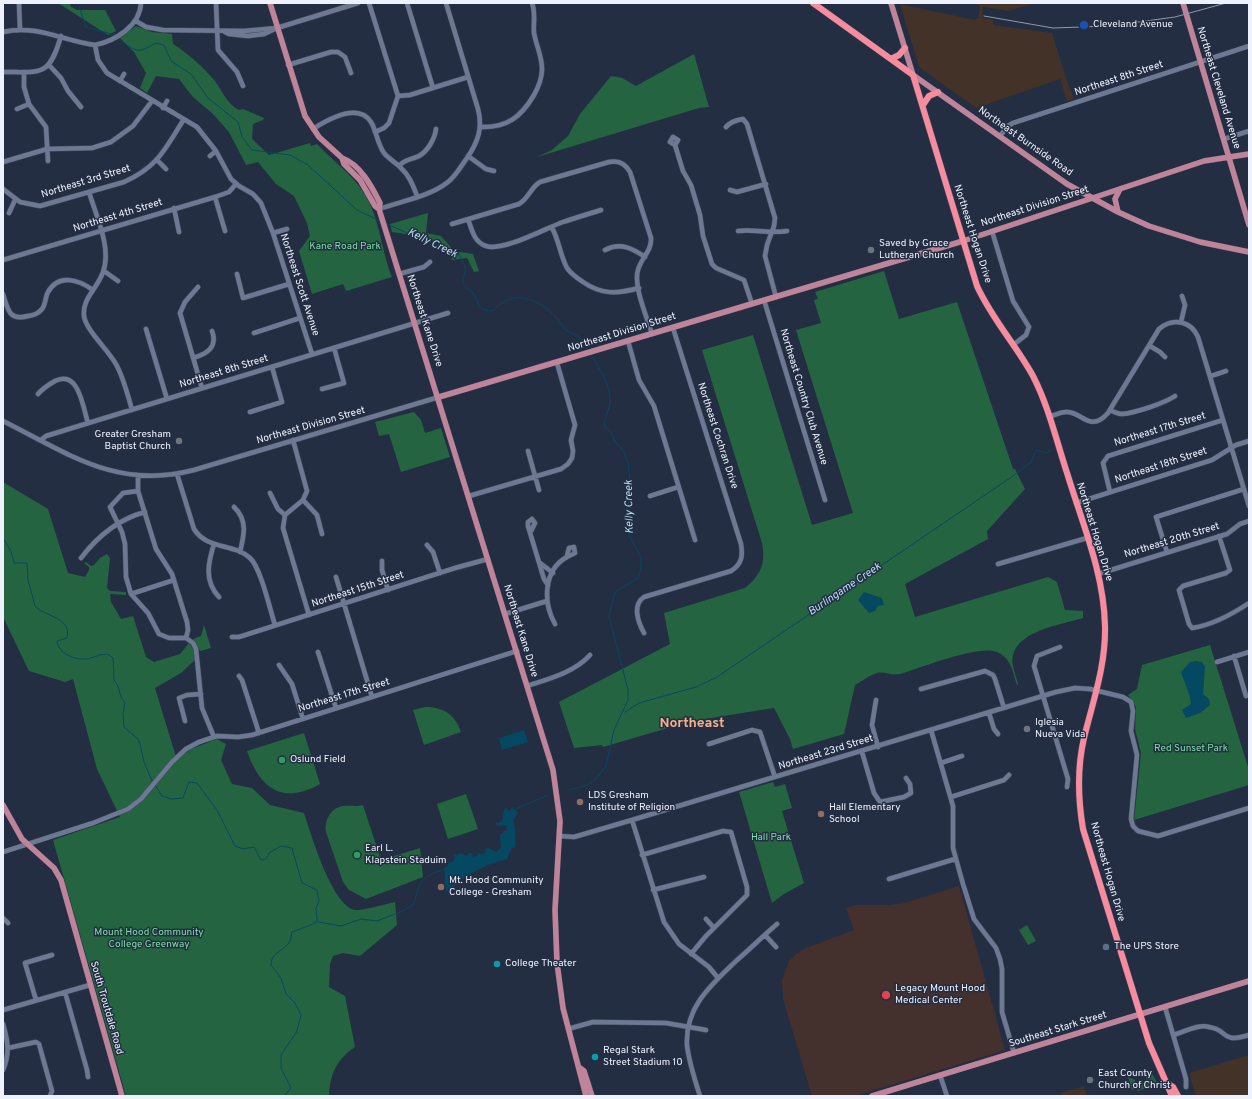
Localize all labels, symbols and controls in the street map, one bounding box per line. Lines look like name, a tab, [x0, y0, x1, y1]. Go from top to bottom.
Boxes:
marker: Cleveland Avenue	[1078, 19, 1090, 31]
place label: Cleveland Avenue	[1093, 19, 1173, 31]
street label: Northeast Cleveland Avenue	[1194, 25, 1242, 151]
street label: Northeast 8th Street	[1073, 59, 1165, 99]
street label: Northeast Burnside Road	[975, 105, 1075, 179]
street label: Northeast 3rd Street	[40, 163, 132, 201]
street label: Northeast Hogan Drive	[950, 183, 994, 285]
street label: Northeast Division Street	[980, 184, 1090, 230]
street label: Northeast 4th Street	[72, 197, 164, 235]
water label: Kelly Creek	[405, 226, 459, 262]
street label: Northeast Scott Avenue	[277, 232, 321, 338]
place label: Saved by Grace Lutheran Church	[879, 238, 954, 262]
park label: Kane Road Park	[309, 241, 381, 253]
marker: Saved by Grace Lutheran Church	[866, 245, 876, 255]
street label: Northeast Kane Drive	[403, 273, 445, 369]
street label: Northeast Division Street	[566, 311, 678, 355]
street label: Northeast Country Club Avenue	[777, 327, 829, 467]
street label: Northeast 8th Street	[178, 353, 270, 391]
street label: Northeast Cochran Drive	[694, 381, 740, 491]
street label: Northeast Division Street	[255, 405, 367, 447]
street label: Northeast 17th Street	[1113, 410, 1207, 450]
place label: Greater Gresham Baptist Church	[95, 429, 171, 452]
marker: Greater Gresham Baptist Church	[174, 436, 184, 446]
street label: Northeast 18th Street	[1113, 445, 1209, 487]
water label: Kelly Creek	[623, 480, 637, 534]
street label: Northeast Hogan Drive	[1073, 481, 1115, 583]
street label: Northeast 20th Street	[1123, 521, 1221, 561]
water label: Burlingame Creek	[806, 561, 884, 619]
street label: Northeast 15th Street	[310, 569, 406, 611]
street label: Northeast Kane Drive	[500, 583, 540, 679]
street label: Northeast 17th Street	[297, 676, 391, 716]
district label: Northeast	[659, 716, 725, 732]
place label: Iglesia Nueva Vida	[1035, 717, 1085, 740]
marker: Iglesia Nueva Vida	[1022, 724, 1032, 734]
street label: Northeast 23rd Street	[777, 733, 875, 773]
park label: Red Sunset Park	[1154, 743, 1228, 755]
place label: Oslund Field	[290, 754, 346, 766]
marker: Oslund Field	[277, 755, 287, 765]
place label: LDS Gresham Institute of Religion	[588, 790, 675, 814]
marker: LDS Gresham Institute of Religion	[575, 797, 585, 807]
place label: Hall Elementary School	[829, 802, 901, 826]
marker: Hall Elementary School	[816, 809, 826, 819]
street label: Northeast Hogan Drive	[1087, 821, 1127, 923]
park label: Hall Park	[751, 832, 791, 844]
place label: Earl L. Klapstein Staduim	[365, 843, 447, 866]
marker: Earl L. Klapstein Staduim	[352, 850, 362, 860]
place label: Mt. Hood Community College - Gresham	[449, 875, 544, 898]
marker: Mt. Hood Community College - Gresham	[436, 882, 446, 892]
park label: Mount Hood Community College Greenway	[94, 927, 204, 950]
place label: The UPS Store	[1114, 941, 1179, 953]
marker: The UPS Store	[1101, 942, 1111, 952]
place label: College Theater	[505, 958, 576, 970]
marker: College Theater	[492, 959, 502, 969]
street label: South Troutdale Road	[87, 960, 125, 1056]
place label: Legacy Mount Hood Medical Center	[895, 983, 985, 1006]
marker: Legacy Mount Hood Medical Center	[880, 989, 892, 1001]
street label: Southeast Stark Street	[1008, 1009, 1108, 1051]
place label: Regal Stark Street Stadium 10	[603, 1045, 683, 1068]
marker: Regal Stark Street Stadium 10	[590, 1052, 600, 1062]
place label: East County Church of Christ	[1098, 1068, 1171, 1092]
marker: East County Church of Christ	[1085, 1075, 1095, 1085]

